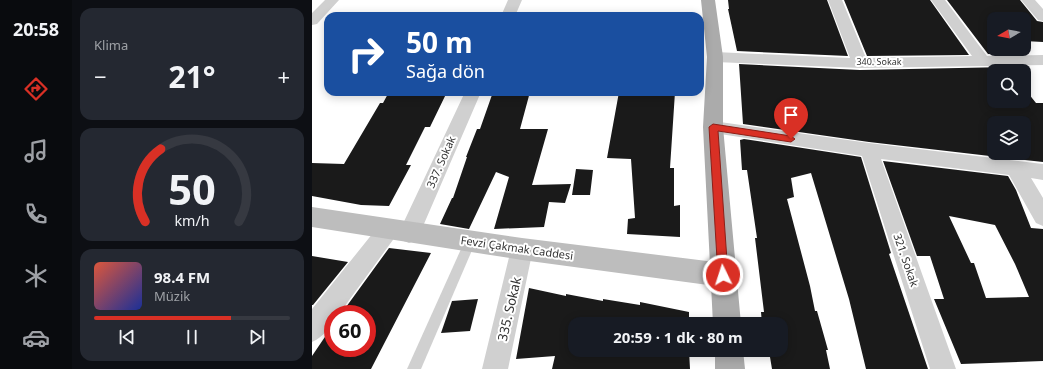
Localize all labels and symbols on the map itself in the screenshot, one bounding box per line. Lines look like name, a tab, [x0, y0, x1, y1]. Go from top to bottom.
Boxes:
north arrow	[987, 12, 1031, 56]
street label: 340. Sokak	[856, 55, 902, 68]
pin	[774, 98, 808, 139]
street label: 337. Sokak	[422, 133, 459, 190]
street label: 321. Sokak	[890, 231, 923, 289]
street label: Fevzi Çakmak Caddesi	[460, 232, 574, 263]
position arrow	[702, 254, 744, 296]
street label: 335. Sokak	[493, 275, 525, 343]
speed limit sign: 60	[324, 305, 376, 357]

